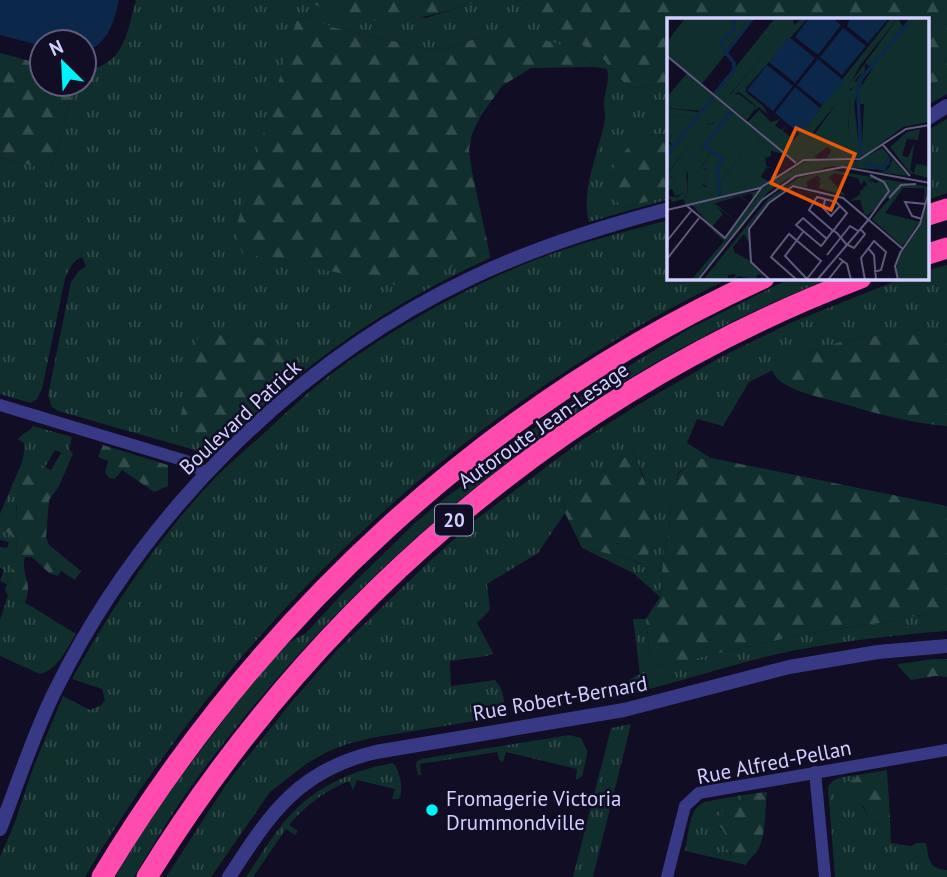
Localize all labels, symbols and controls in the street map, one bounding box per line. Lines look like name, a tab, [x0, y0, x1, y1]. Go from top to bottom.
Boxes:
inset map	[667, 18, 930, 280]
north arrow	[28, 28, 98, 98]
text: N	[46, 34, 67, 61]
street label: Boulevard Patrick	[174, 354, 306, 480]
street label: Autoroute Jean-Lesage	[452, 356, 634, 494]
road number: 20	[435, 505, 473, 536]
street label: Rue Robert-Bernard	[471, 669, 649, 727]
street label: Rue Alfred-Pellan	[694, 734, 854, 790]
place label: Fromagerie Victoria Drummondville	[446, 785, 621, 836]
marker: Fromagerie Victoria Drummondville	[424, 802, 440, 818]

